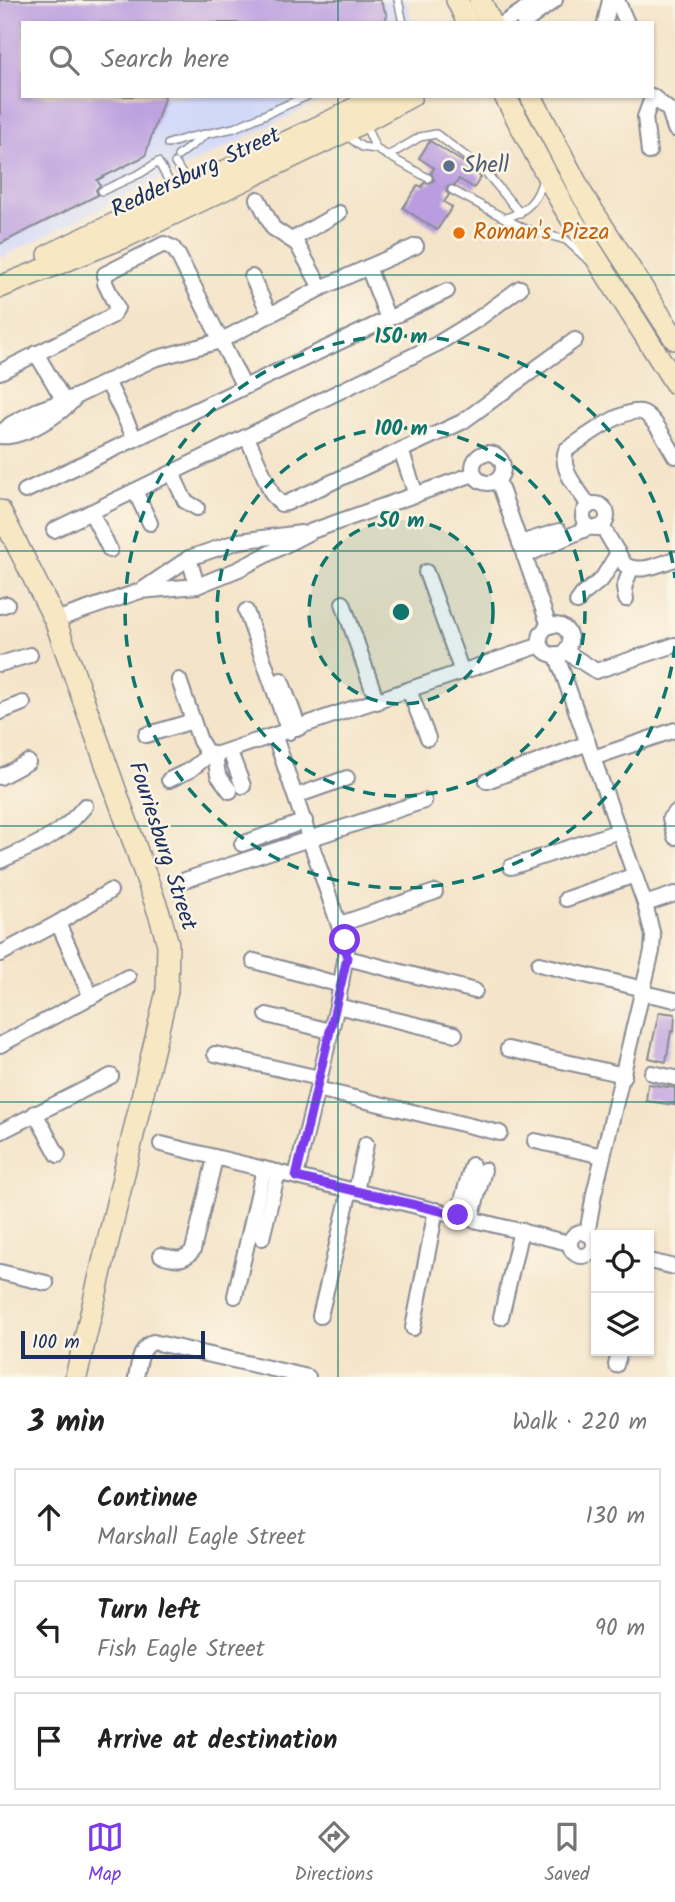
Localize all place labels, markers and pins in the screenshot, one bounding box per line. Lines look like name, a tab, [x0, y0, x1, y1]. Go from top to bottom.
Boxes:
place label: Shell	[463, 148, 510, 184]
marker: Shell	[441, 158, 457, 174]
place label: Roman's Pizza	[473, 215, 610, 251]
marker: Roman's Pizza	[451, 225, 467, 241]
centre of rings	[389, 600, 413, 624]

